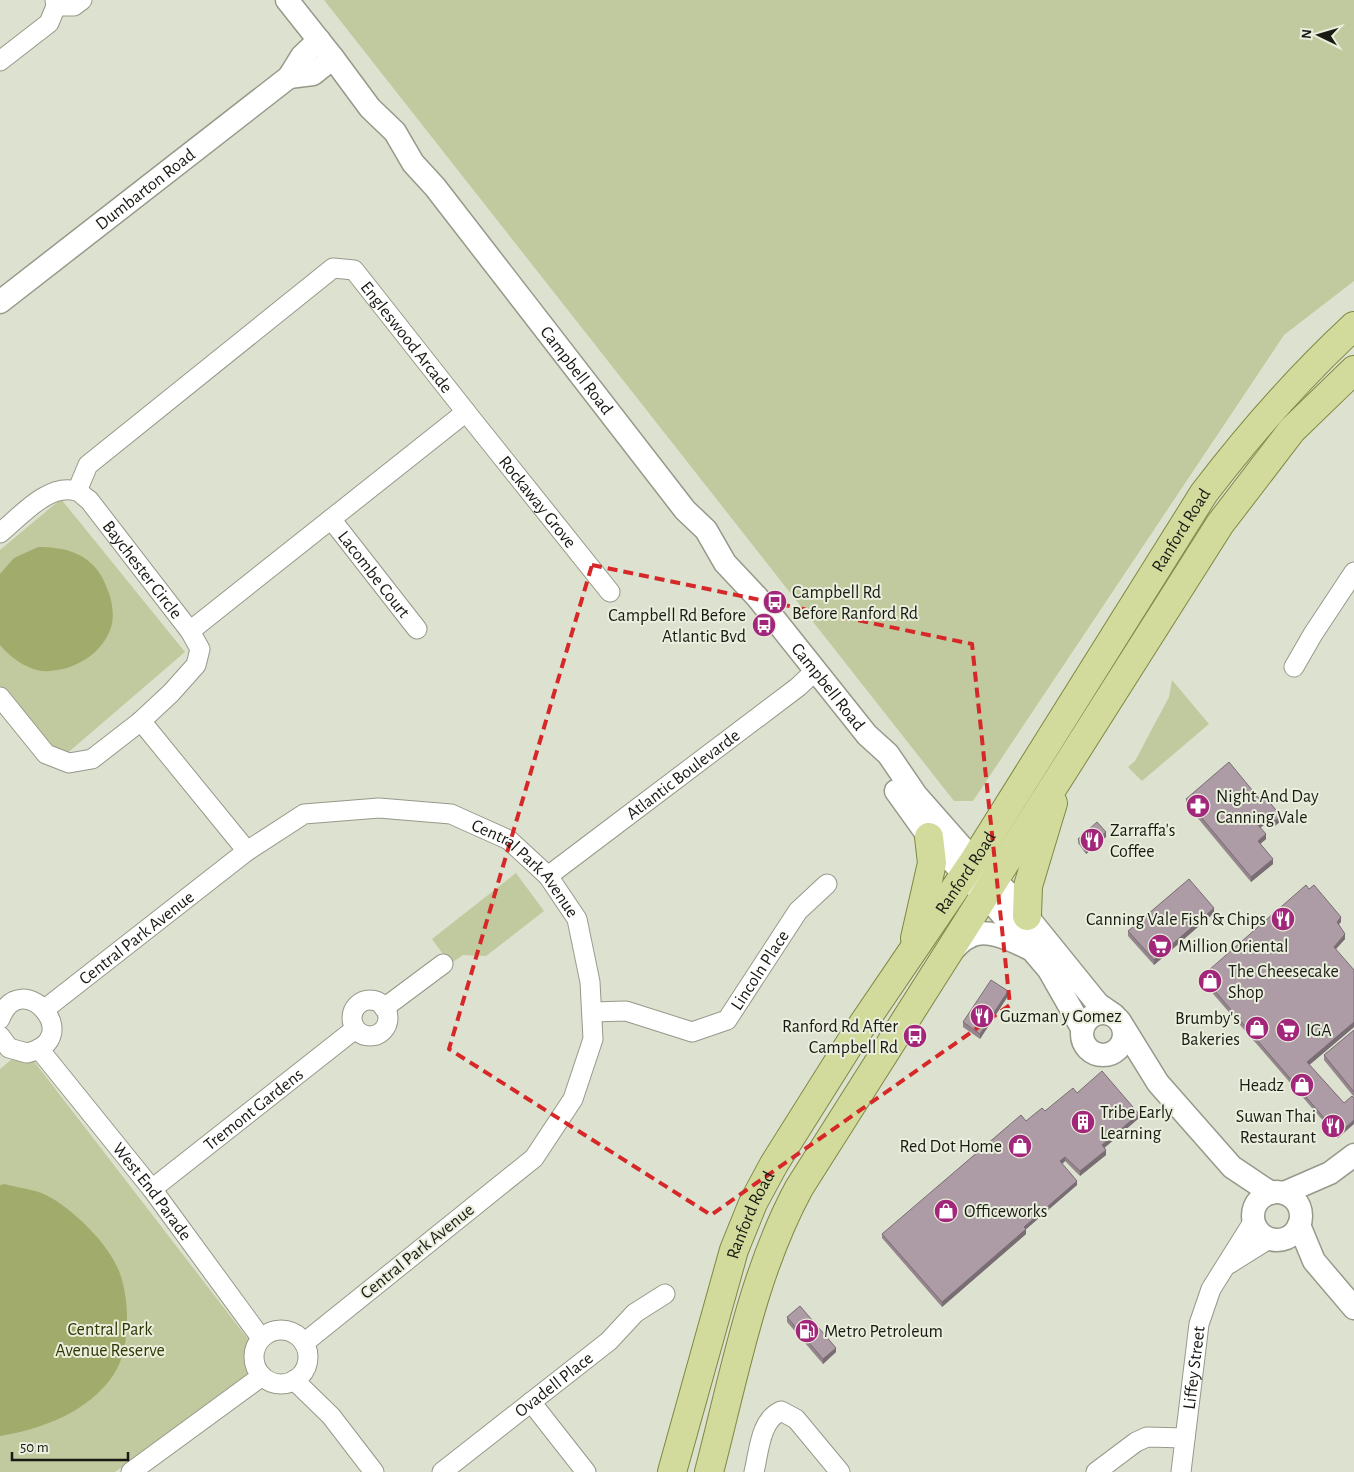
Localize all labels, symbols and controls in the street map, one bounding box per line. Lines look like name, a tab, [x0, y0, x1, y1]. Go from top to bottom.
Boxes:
north arrow	[1294, 10, 1344, 60]
text: N	[1300, 28, 1314, 39]
street label: Dumbarton Road	[93, 146, 199, 234]
street label: Engleswood Arcade	[357, 278, 455, 397]
street label: Campbell Road	[536, 323, 616, 418]
street label: Rockaway Grove	[495, 453, 579, 552]
street label: Ranford Road	[1149, 486, 1214, 575]
street label: Baychester Circle	[99, 518, 185, 622]
street label: Lacombe Court	[334, 528, 413, 622]
place label: Campbell Rd Before Ranford Rd	[792, 584, 918, 623]
bus stop icon: Campbell Rd Before Ranford Rd	[762, 589, 788, 615]
place label: Campbell Rd Before Atlantic Bvd	[608, 607, 746, 646]
bus stop icon: Campbell Rd Before Atlantic Bvd	[751, 612, 777, 638]
street label: Campbell Road	[787, 640, 868, 734]
street label: Atlantic Boulevarde	[623, 726, 743, 823]
place label: Night And Day Canning Vale	[1216, 788, 1319, 827]
pharmacy icon: Night And Day Canning Vale	[1185, 793, 1211, 819]
street label: Central Park Avenue	[469, 816, 581, 921]
place label: Zarraffa's Coffee	[1110, 822, 1175, 861]
restaurant icon: Zarraffa's Coffee	[1079, 827, 1105, 853]
street label: Ranford Road	[932, 829, 1000, 918]
street label: Central Park Avenue	[76, 888, 198, 989]
restaurant icon: Canning Vale Fish & Chips	[1270, 906, 1296, 932]
place label: Canning Vale Fish & Chips	[1086, 911, 1266, 929]
street label: Lincoln Place	[728, 927, 793, 1014]
supermarket icon: Million Oriental	[1147, 933, 1173, 959]
place label: Million Oriental	[1178, 938, 1288, 956]
place label: The Cheesecake Shop	[1228, 963, 1339, 1002]
shop icon: The Cheesecake Shop	[1197, 968, 1223, 994]
restaurant icon: Guzman y Gomez	[969, 1003, 995, 1029]
place label: Guzman y Gomez	[1000, 1008, 1122, 1026]
place label: Brumby's Bakeries	[1175, 1010, 1240, 1049]
shop icon: Brumby's Bakeries	[1244, 1015, 1270, 1041]
supermarket icon: IGA	[1275, 1017, 1301, 1043]
place label: Ranford Rd After Campbell Rd	[782, 1018, 898, 1057]
place label: IGA	[1306, 1022, 1332, 1040]
bus stop icon: Ranford Rd After Campbell Rd	[902, 1023, 928, 1049]
street label: Tremont Gardens	[201, 1065, 307, 1154]
shop icon: Headz	[1289, 1072, 1315, 1098]
place label: Headz	[1239, 1077, 1284, 1095]
place label: Tribe Early Learning	[1100, 1104, 1173, 1143]
place label: Suwan Thai Restaurant	[1236, 1108, 1316, 1147]
building icon: Tribe Early Learning	[1070, 1109, 1096, 1135]
restaurant icon: Suwan Thai Restaurant	[1320, 1113, 1346, 1139]
shop icon: Red Dot Home	[1007, 1133, 1033, 1159]
place label: Red Dot Home	[900, 1138, 1002, 1156]
street label: West End Parade	[109, 1140, 194, 1244]
street label: Ranford Road	[724, 1168, 778, 1261]
shop icon: Officeworks	[933, 1198, 959, 1224]
street label: Central Park Avenue	[357, 1201, 478, 1303]
place label: Officeworks	[964, 1203, 1047, 1221]
fuel station icon: Metro Petroleum	[794, 1318, 820, 1344]
park label: Central Park Avenue Reserve	[55, 1321, 165, 1360]
place label: Metro Petroleum	[824, 1323, 943, 1341]
street label: Liffey Street	[1181, 1325, 1209, 1411]
street label: Ovadell Place	[512, 1349, 597, 1421]
scale bar	[12, 1430, 129, 1462]
text: 50 m	[20, 1440, 49, 1455]

